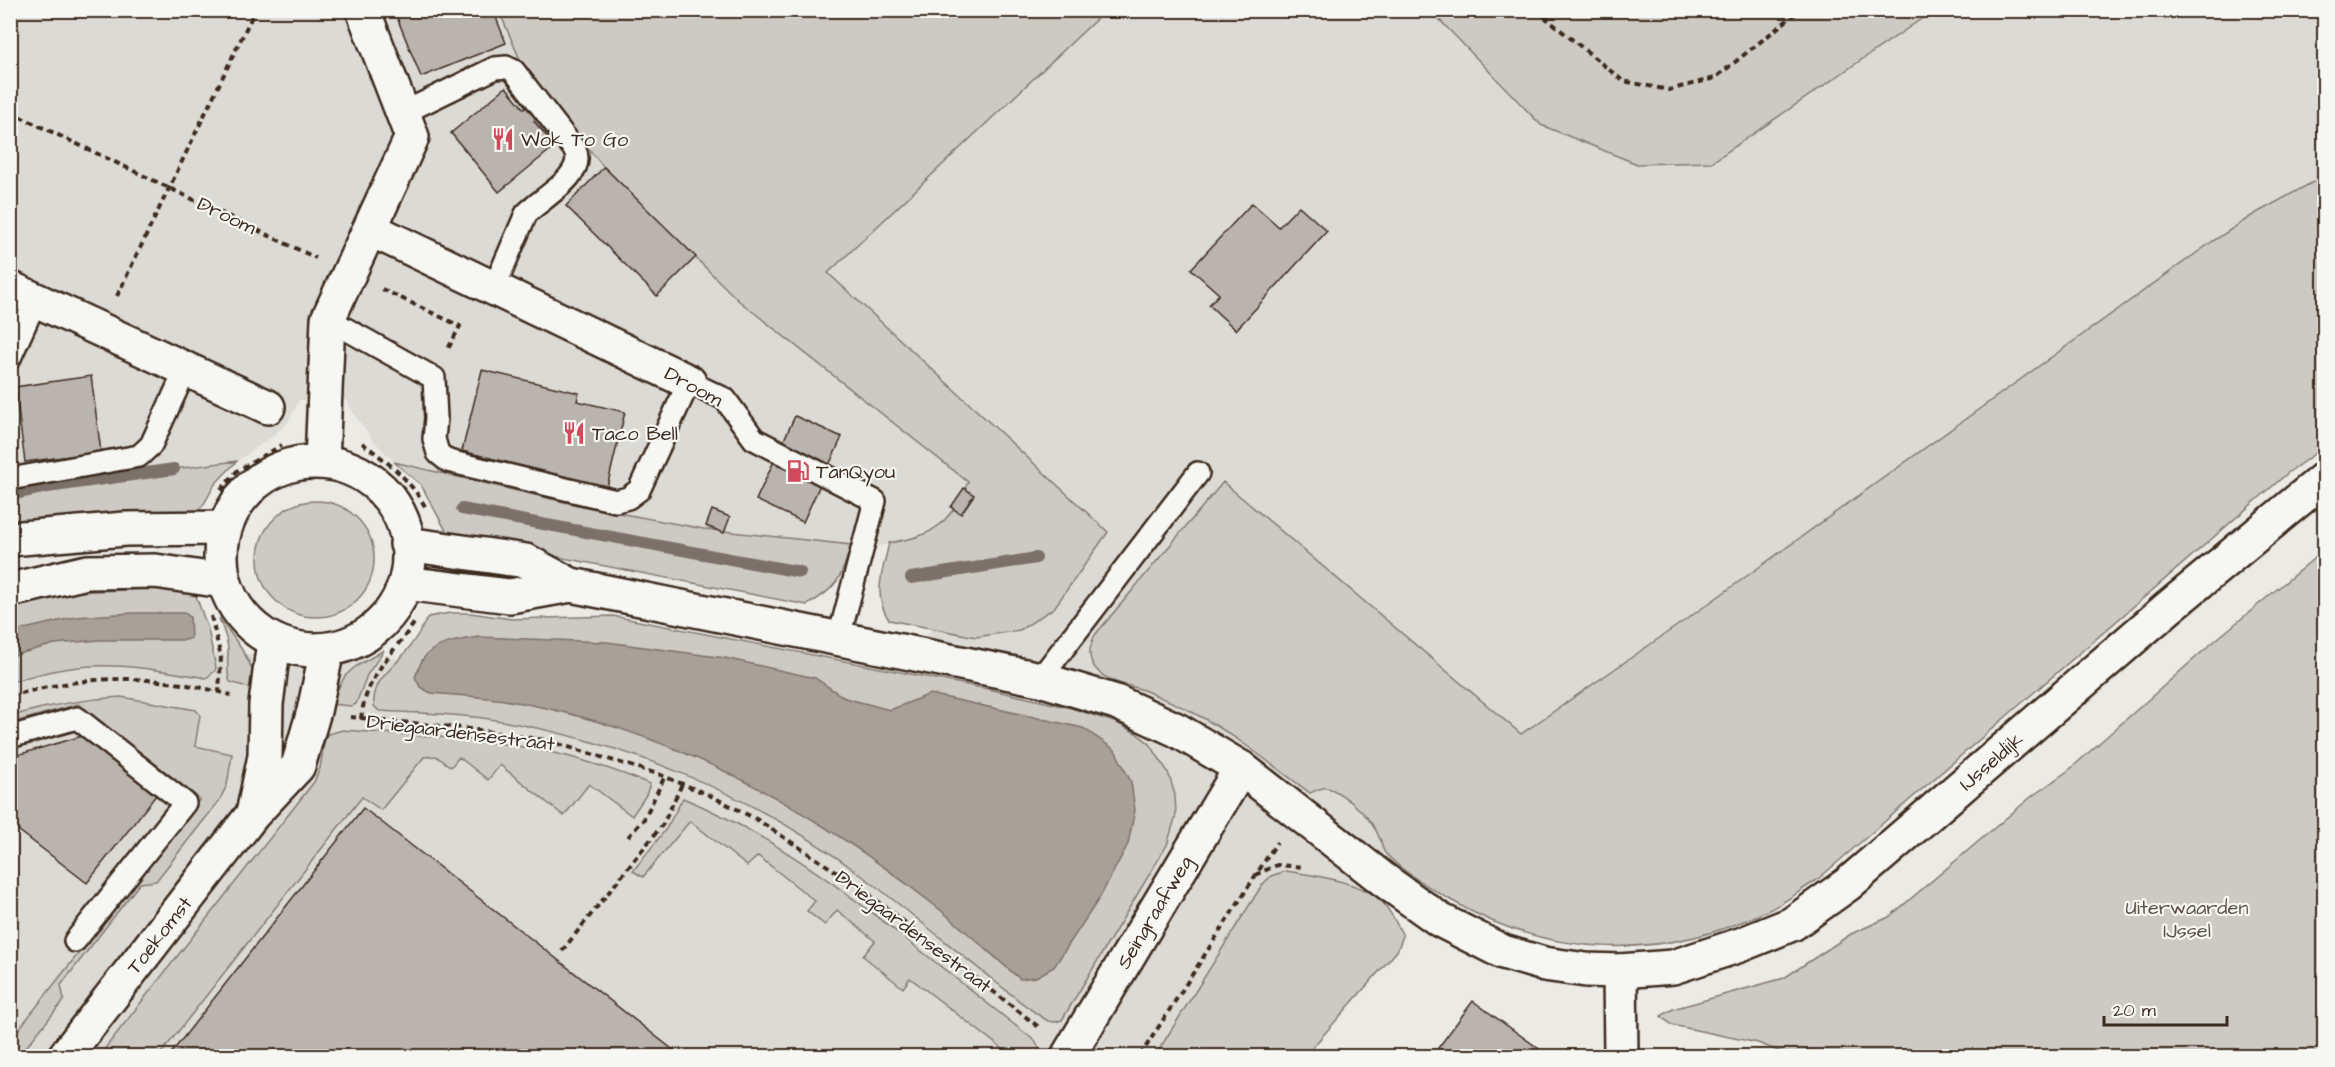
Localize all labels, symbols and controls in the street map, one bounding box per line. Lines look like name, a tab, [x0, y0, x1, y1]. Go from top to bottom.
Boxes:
restaurant icon: Wok To Go	[490, 126, 516, 152]
place label: Wok To Go	[521, 126, 628, 154]
street label: Droom	[193, 190, 261, 242]
street label: Droom	[660, 360, 728, 414]
restaurant icon: Taco Bell	[561, 420, 587, 446]
place label: Taco Bell	[592, 420, 678, 448]
fuel station icon: TanQyou	[785, 458, 811, 484]
place label: TanQyou	[816, 458, 895, 487]
street label: Driegaardensestraat	[365, 708, 556, 759]
street label: IJsseldijk	[1953, 726, 2030, 798]
street label: Seingraafweg	[1110, 851, 1201, 975]
street label: Driegaardensestraat	[829, 864, 997, 1001]
street label: Toekomst	[121, 891, 199, 980]
park label: Uiterwaarden IJssel	[2126, 894, 2248, 945]
scale bar	[2104, 989, 2227, 1027]
text: 20 m	[2113, 998, 2156, 1023]

